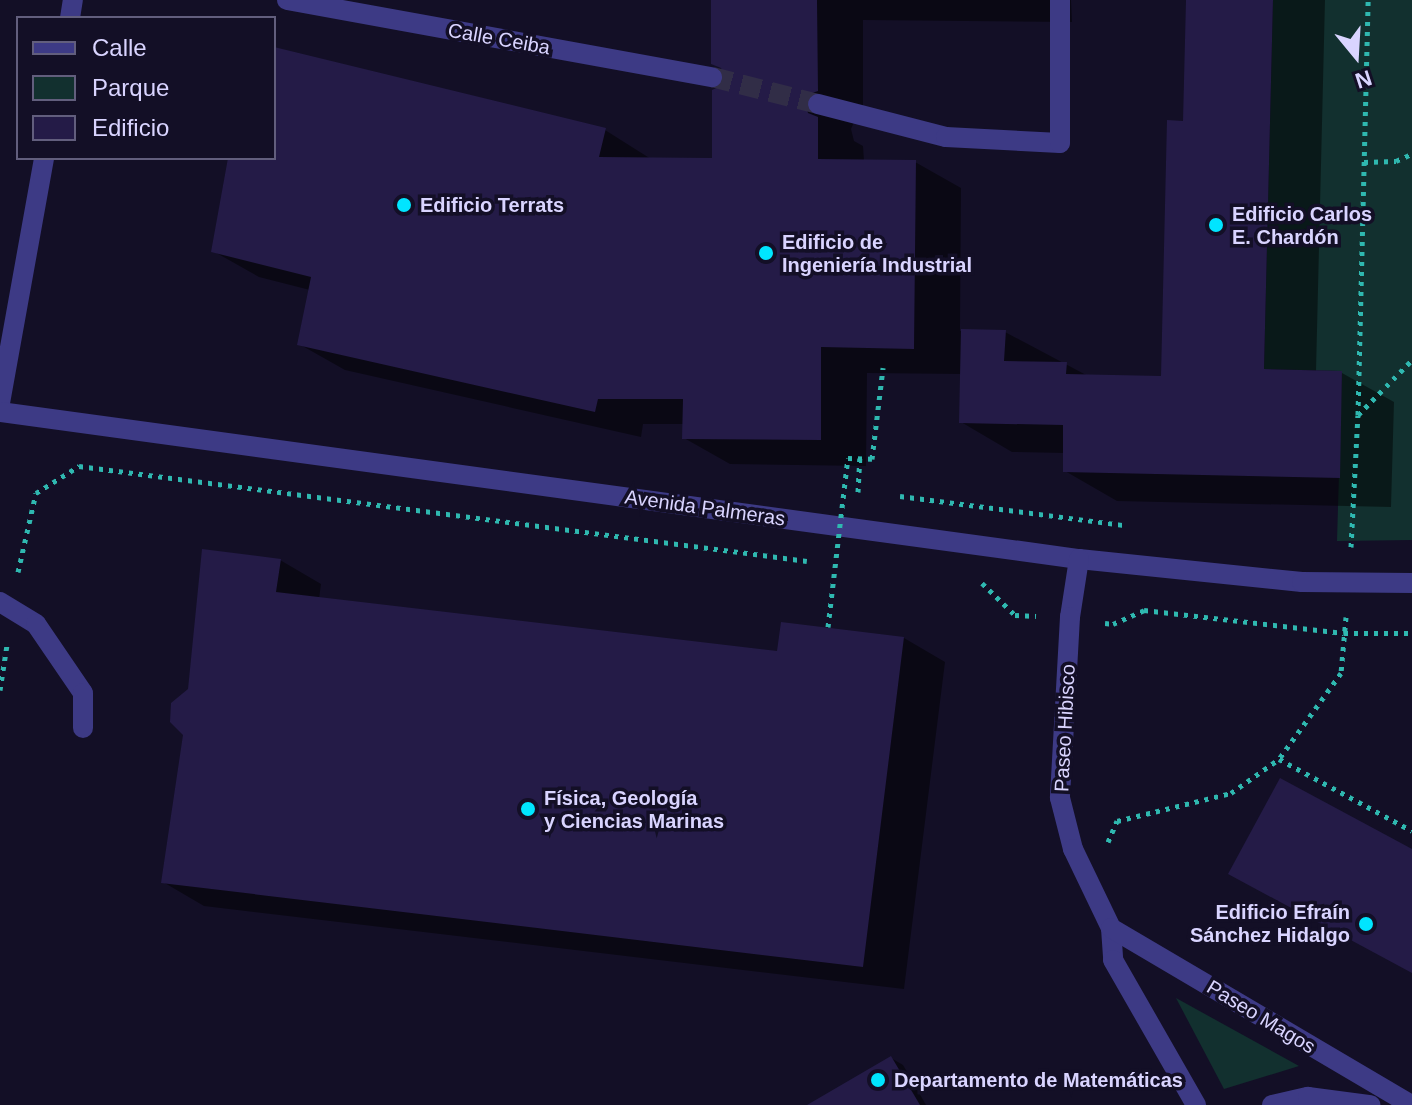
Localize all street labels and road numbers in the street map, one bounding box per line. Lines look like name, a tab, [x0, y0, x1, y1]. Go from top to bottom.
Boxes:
street label: Calle Ceiba	[446, 18, 552, 60]
street label: Avenida Palmeras	[623, 485, 787, 531]
street label: Paseo Hibisco	[1050, 664, 1080, 792]
street label: Paseo Magos	[1202, 975, 1320, 1059]

